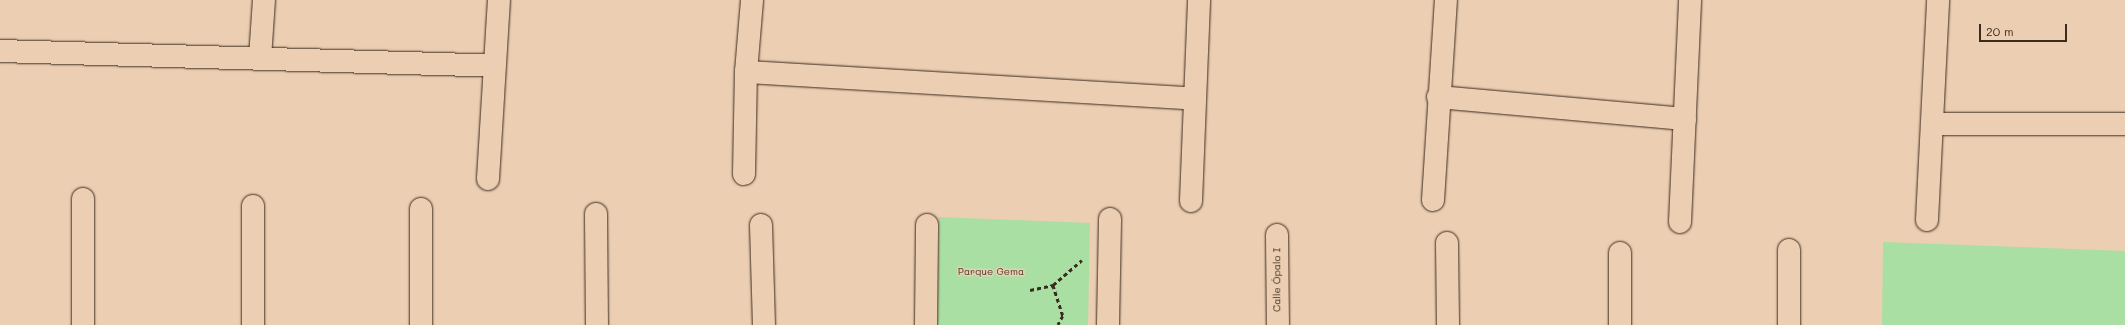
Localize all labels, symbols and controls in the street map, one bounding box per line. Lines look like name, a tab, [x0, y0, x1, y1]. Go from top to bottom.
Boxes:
scale bar	[1981, 16, 2069, 42]
text: 20 m	[1986, 23, 2014, 39]
street label: Calle Ópalo I	[1271, 248, 1283, 312]
park label: Parque Gema	[958, 266, 1024, 278]

